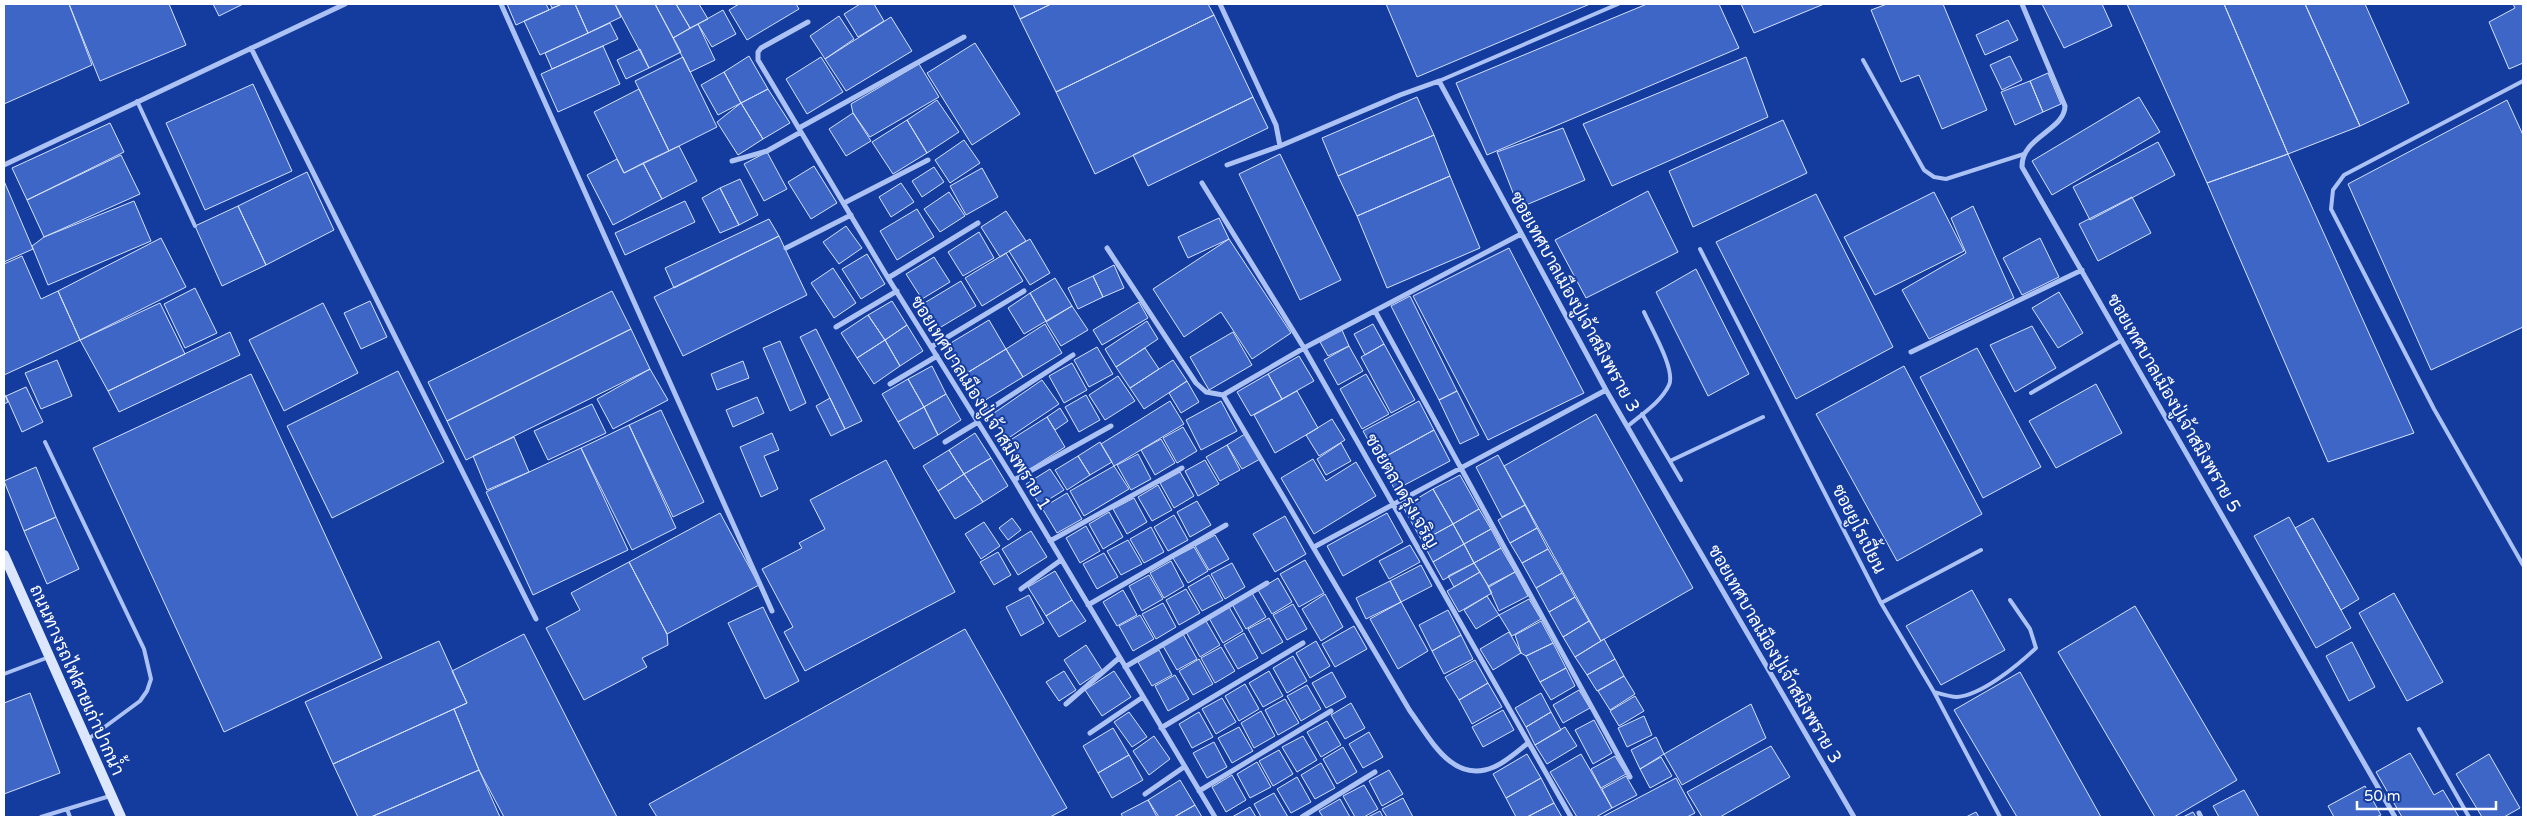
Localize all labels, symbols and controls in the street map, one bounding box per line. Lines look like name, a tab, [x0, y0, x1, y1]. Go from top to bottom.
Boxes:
street label: ซอยเทศบาลเมืองปู่เจ้าสมิงพราย 3	[1503, 187, 1646, 417]
street label: ซอยเทศบาลเมืองปู่เจ้าสมิงพราย 5	[2101, 289, 2247, 517]
street label: ซอยเทศบาลเมืองปู่เจ้าสมิงพราย 1	[904, 291, 1057, 515]
street label: ซอยตลาดรุ่งเจริญ	[1359, 429, 1445, 553]
street label: ซอยยูโรเปี้ยน	[1825, 479, 1895, 578]
street label: ซอยเทศบาลเมืองปู่เจ้าสมิงพราย 3	[1702, 540, 1848, 768]
street label: ถนนทางรถไฟสายเก่าปากน้ำ	[25, 579, 134, 779]
scale bar	[2357, 778, 2496, 810]
text: 50 m	[2364, 787, 2401, 805]

